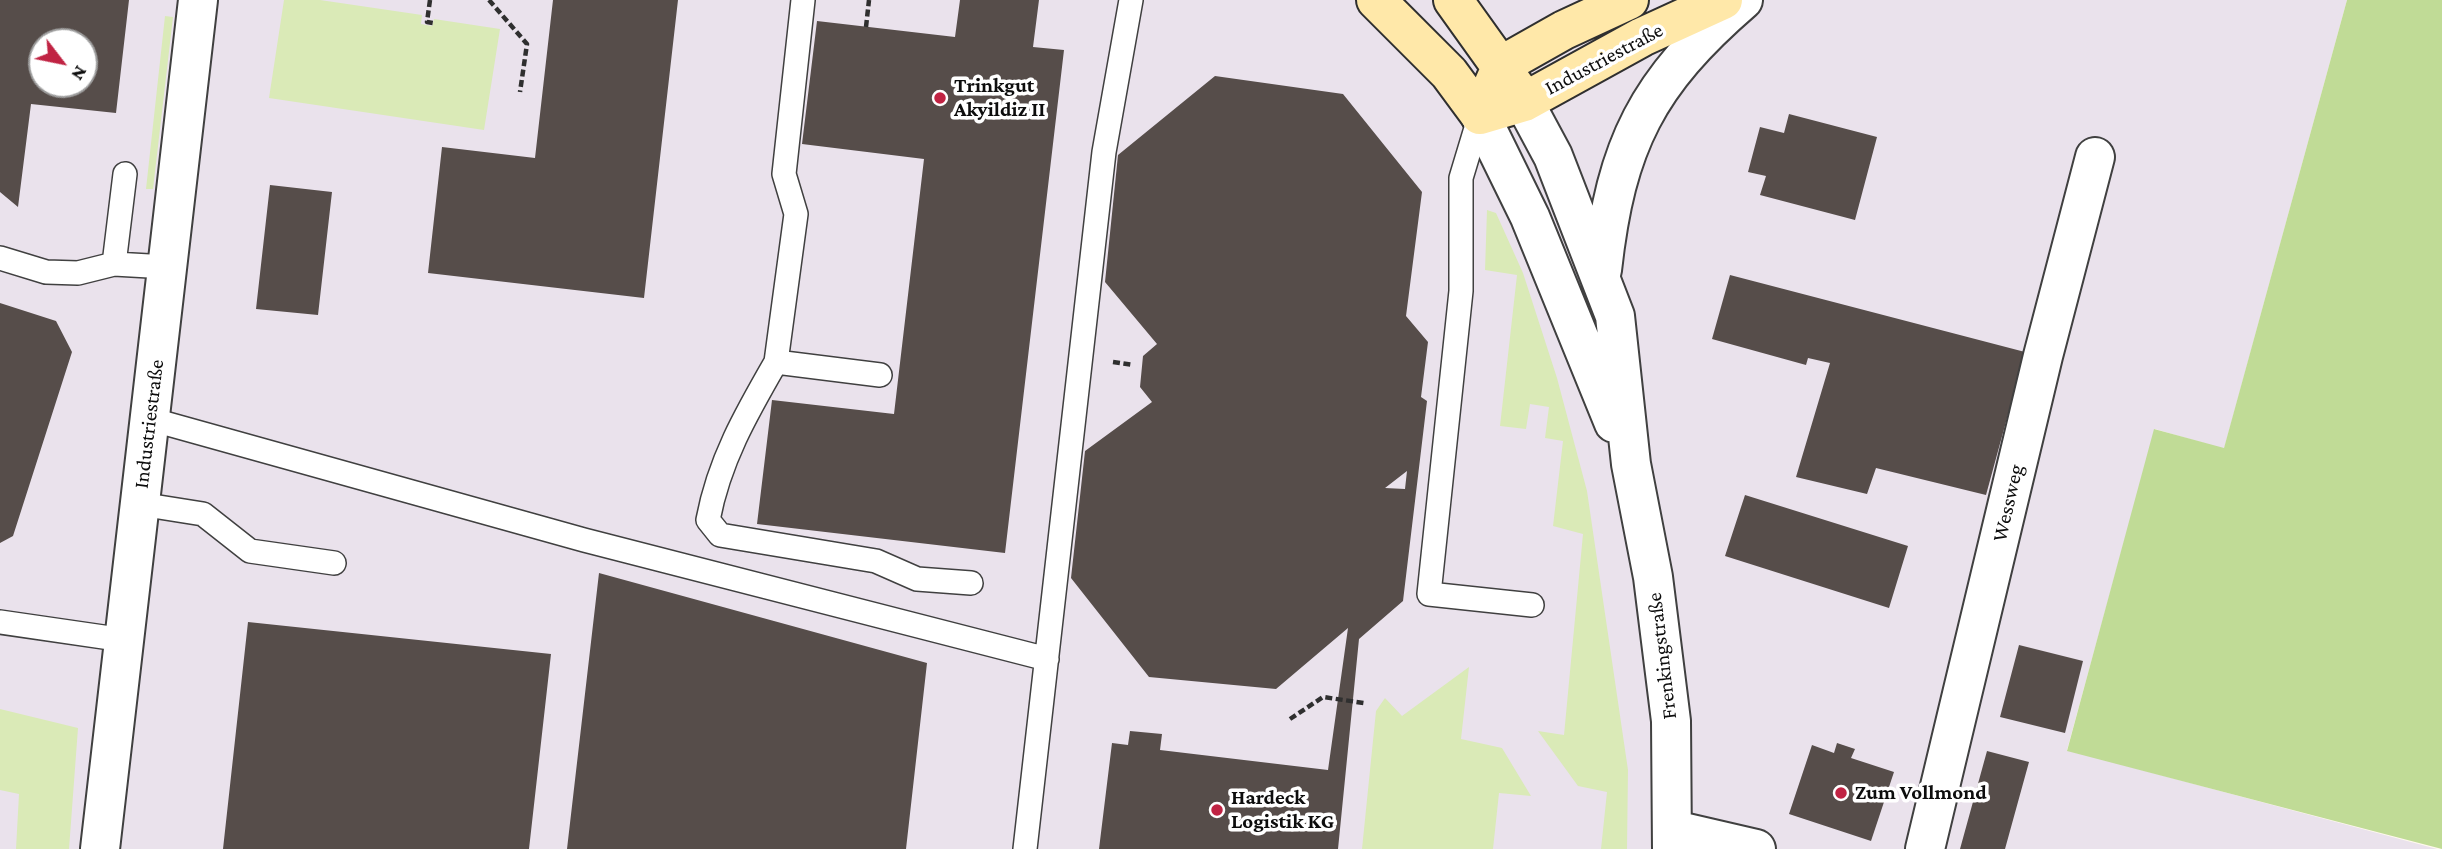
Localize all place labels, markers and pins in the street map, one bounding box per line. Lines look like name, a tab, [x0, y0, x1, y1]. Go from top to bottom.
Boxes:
place label: Trinkgut Akyildiz II	[954, 73, 1045, 123]
marker: Trinkgut Akyildiz II	[932, 90, 948, 106]
place label: Zum Vollmond	[1855, 780, 1987, 806]
place label: Hardeck Logistik KG	[1231, 785, 1334, 835]
marker: Zum Vollmond	[1833, 785, 1849, 801]
marker: Hardeck Logistik KG	[1209, 802, 1225, 818]

